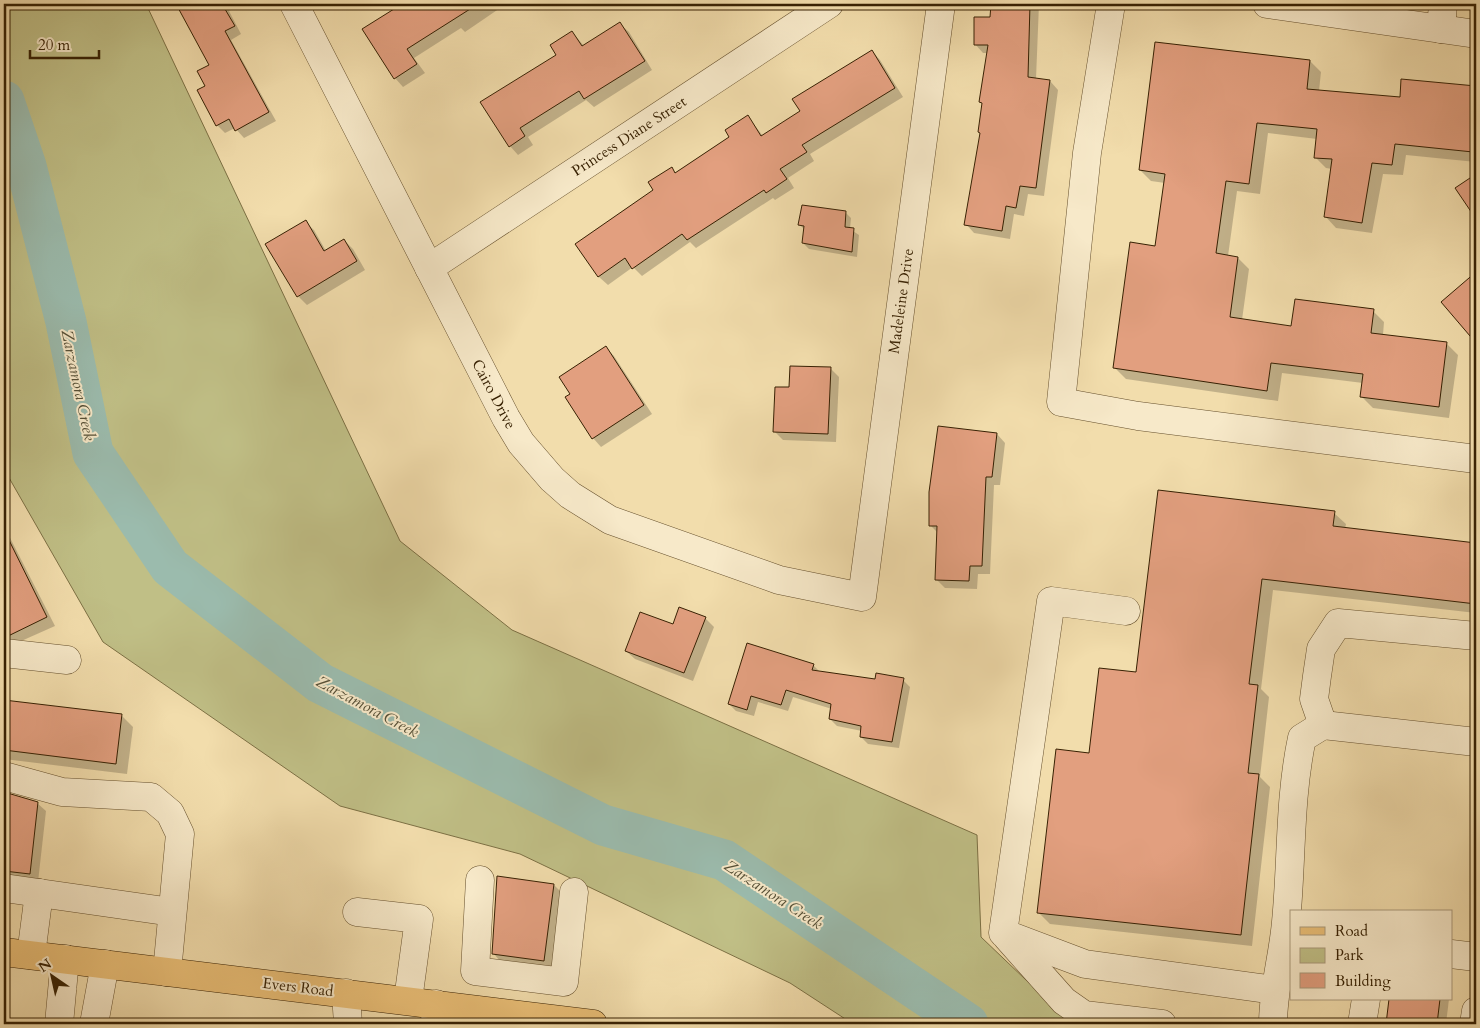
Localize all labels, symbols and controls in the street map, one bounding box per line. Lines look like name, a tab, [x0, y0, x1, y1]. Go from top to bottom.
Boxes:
scale bar	[30, 28, 99, 60]
text: 20 m	[38, 35, 70, 55]
street label: Princess Diane Street	[568, 91, 690, 181]
street label: Madeleine Drive	[884, 247, 918, 355]
water label: Zarzamora Creek	[56, 328, 101, 443]
street label: Cairo Drive	[467, 356, 521, 432]
water label: Zarzamora Creek	[312, 671, 423, 743]
water label: Zarzamora Creek	[720, 855, 827, 935]
legend	[1290, 910, 1452, 1000]
text: Road	[1335, 921, 1368, 941]
text: Park	[1335, 945, 1364, 965]
north arrow	[28, 950, 78, 1000]
text: N	[35, 954, 55, 977]
text: Building	[1335, 971, 1391, 991]
street label: Evers Road	[261, 973, 335, 1001]

